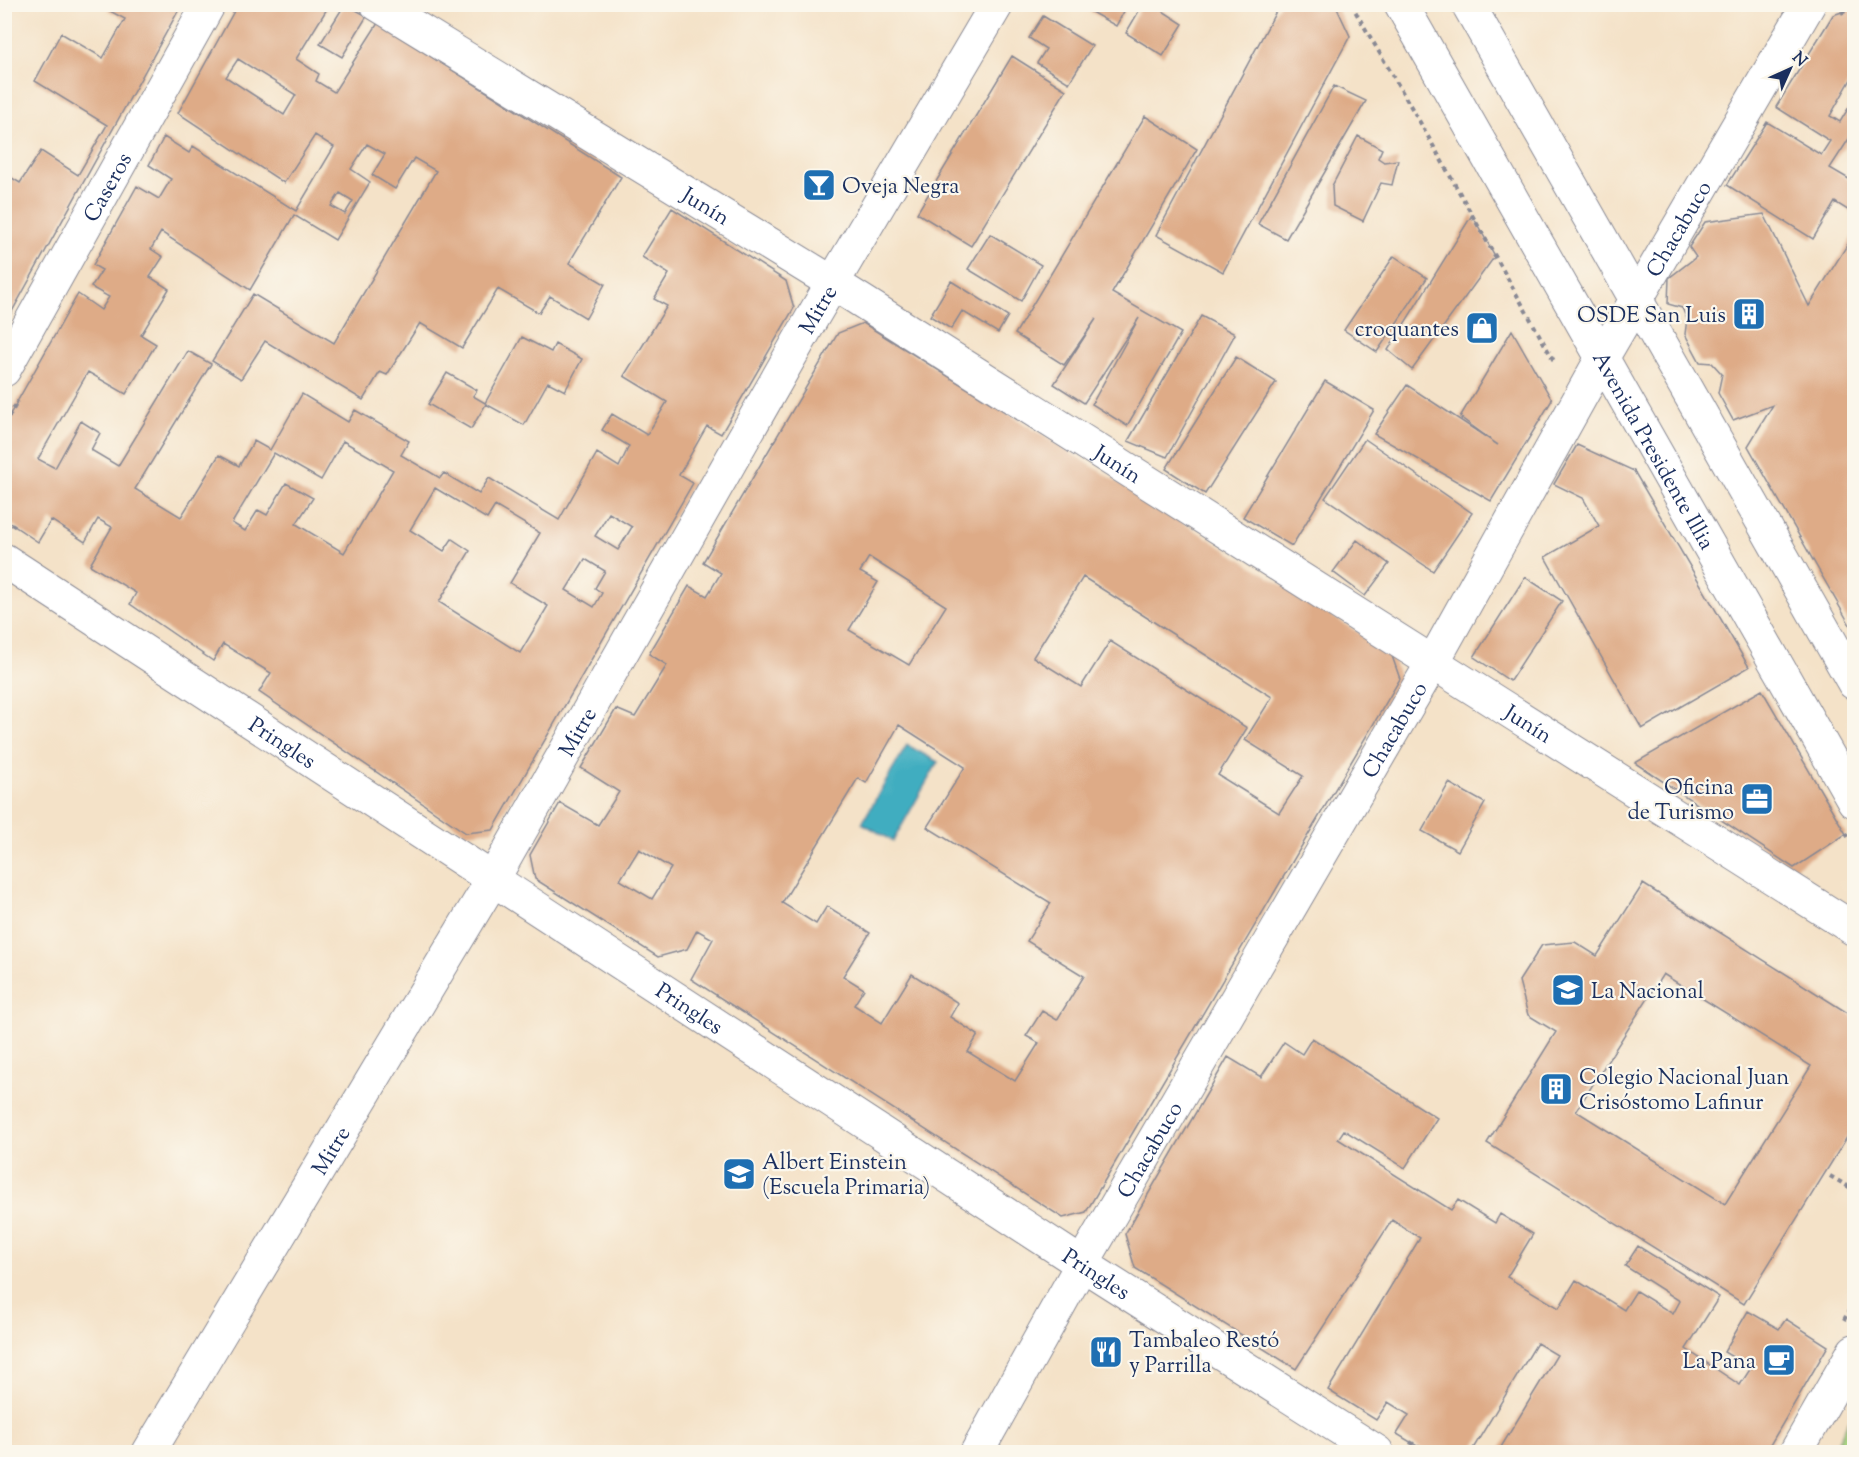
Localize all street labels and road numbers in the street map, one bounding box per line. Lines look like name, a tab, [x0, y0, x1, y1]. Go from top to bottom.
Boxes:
street label: Caseros	[77, 148, 142, 229]
street label: Chacabuco	[1640, 176, 1721, 284]
street label: Junín	[674, 180, 735, 235]
street label: Mitre	[793, 280, 847, 341]
street label: Avenida Presidente Illia	[1583, 346, 1721, 556]
street label: Junín	[1085, 438, 1147, 493]
street label: Chacabuco	[1355, 677, 1437, 785]
street label: Junín	[1496, 698, 1557, 753]
street label: Mitre	[553, 702, 606, 764]
street label: Pringles	[241, 711, 321, 778]
street label: Pringles	[648, 976, 728, 1044]
street label: Chacabuco	[1111, 1097, 1192, 1205]
street label: Mitre	[306, 1121, 360, 1182]
street label: Pringles	[1055, 1242, 1135, 1310]

